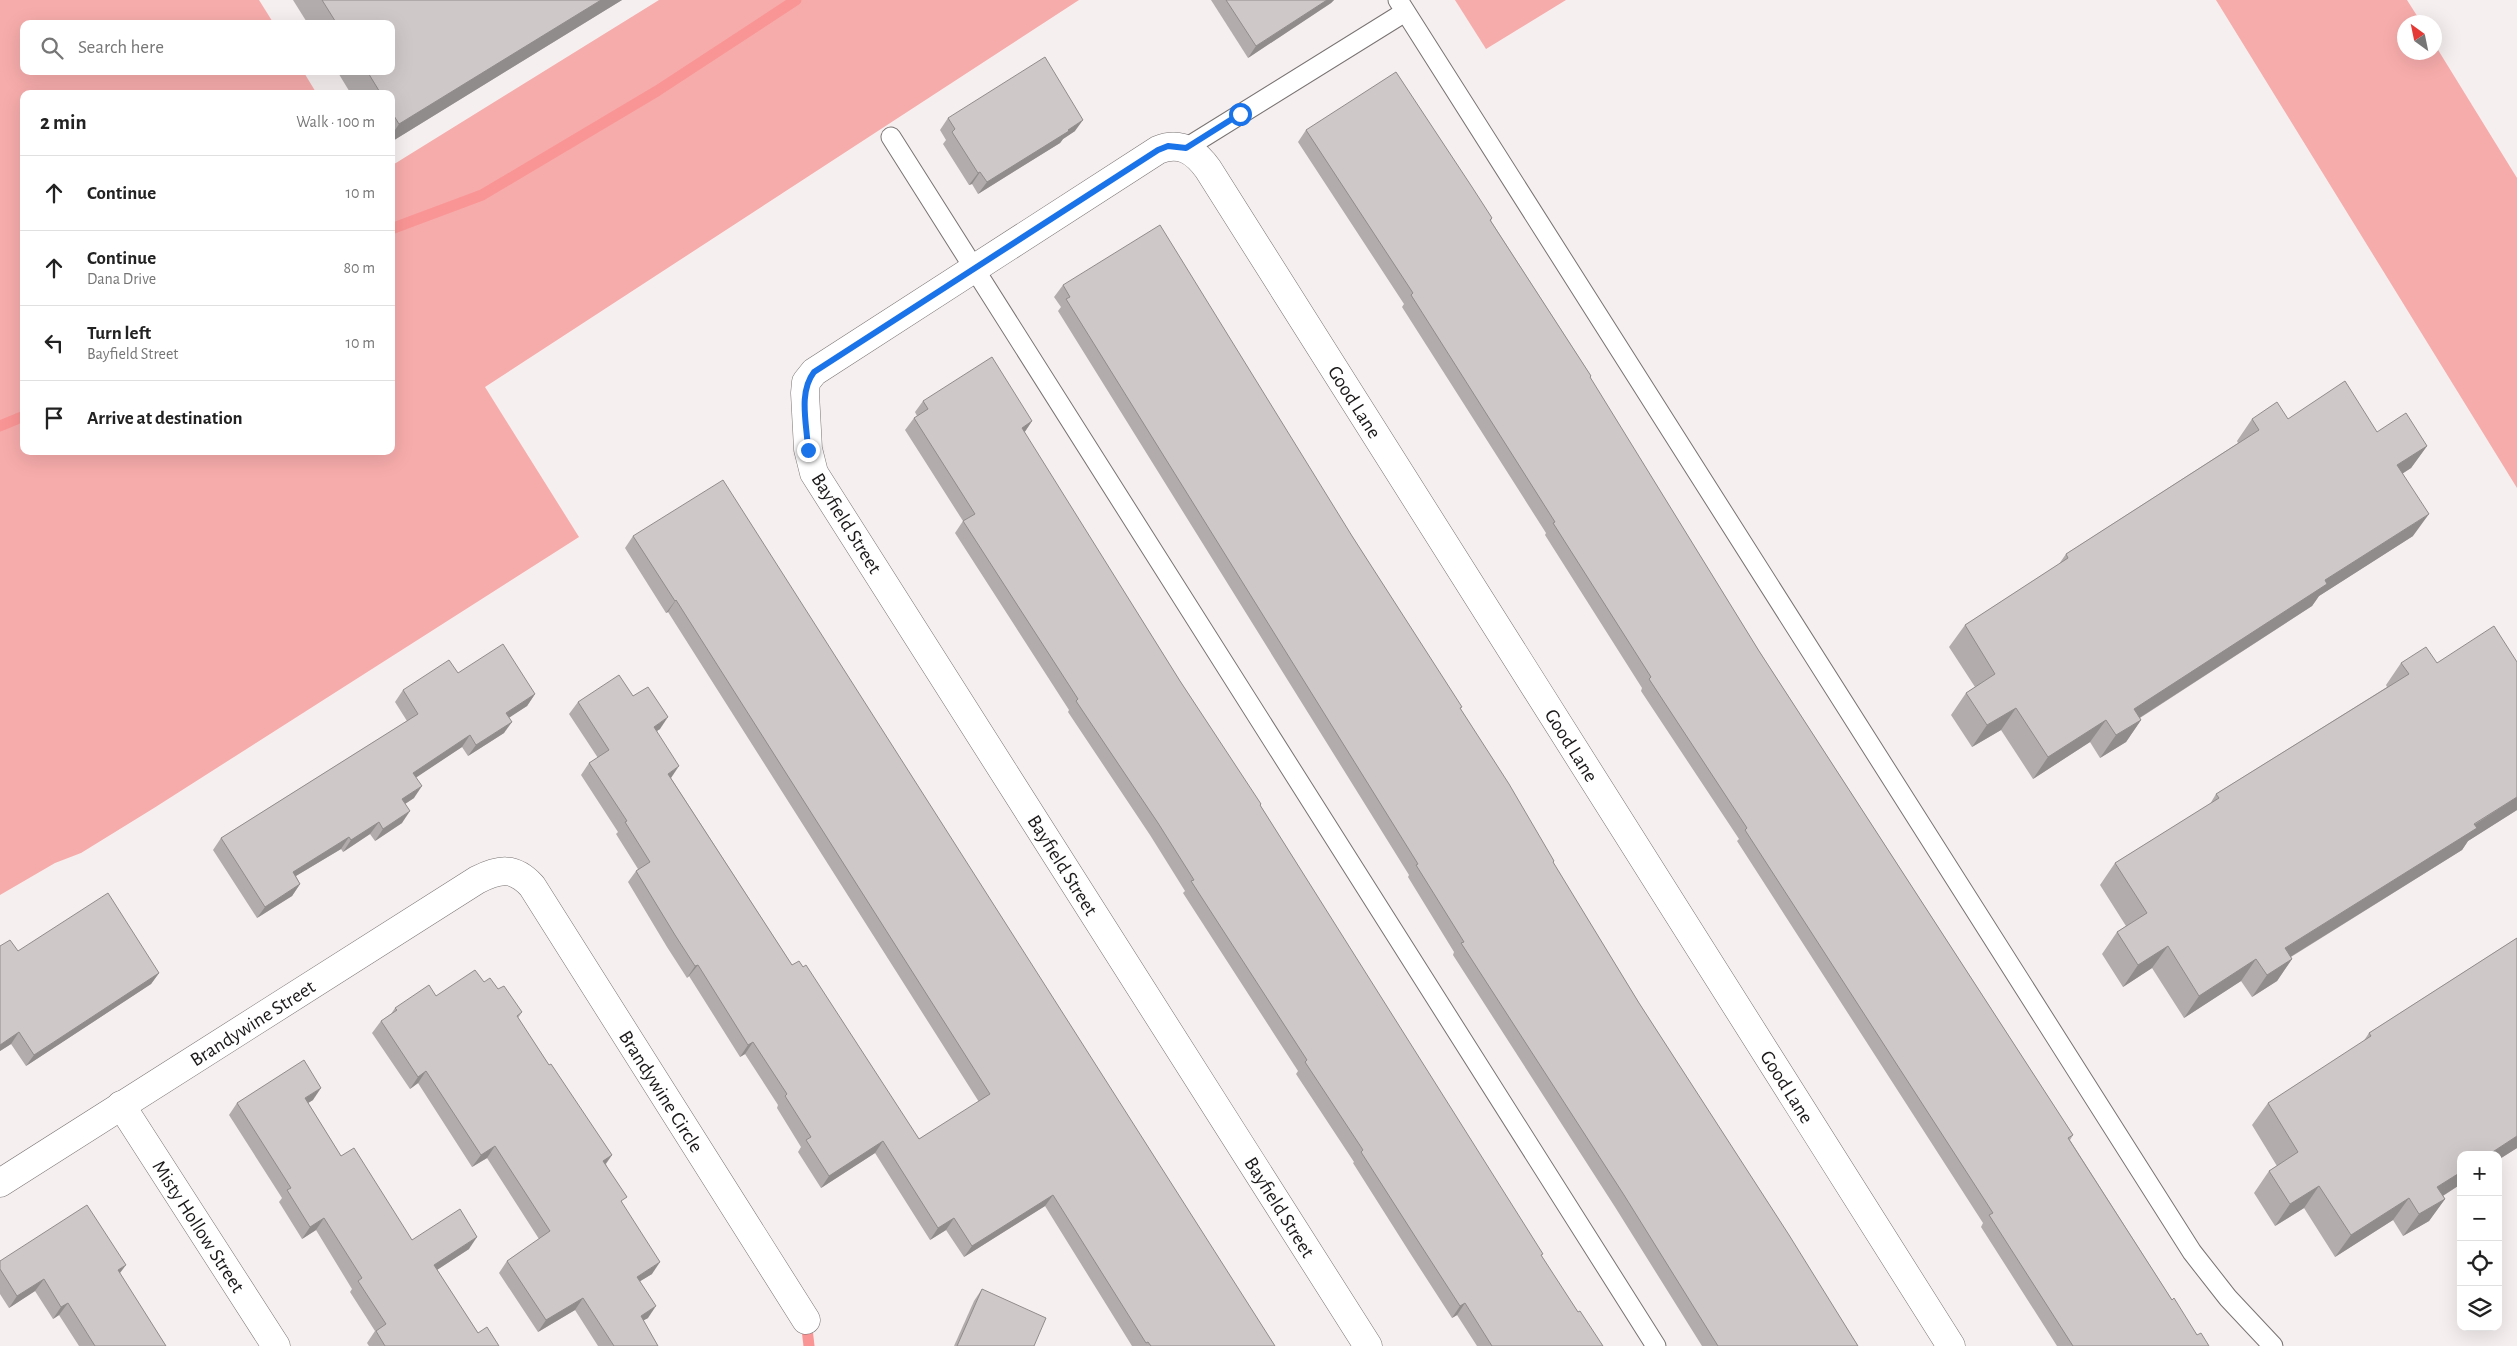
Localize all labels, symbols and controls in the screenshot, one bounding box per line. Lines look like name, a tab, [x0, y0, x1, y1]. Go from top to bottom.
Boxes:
north arrow	[2397, 15, 2442, 60]
search box	[20, 20, 395, 75]
icon: search	[38, 34, 66, 62]
text: Search here	[78, 38, 164, 57]
route start	[1229, 103, 1252, 126]
text: 2 min	[40, 112, 87, 133]
text: Walk · 100 m	[296, 114, 375, 130]
icon: ahead	[40, 179, 68, 207]
text: Continue	[87, 184, 156, 203]
text: 10 m	[346, 185, 375, 201]
text: Continue	[87, 249, 156, 268]
icon: ahead	[40, 254, 68, 282]
text: 80 m	[344, 260, 375, 276]
text: Dana Drive	[87, 271, 156, 287]
text: Turn left	[87, 324, 151, 343]
icon: left	[40, 329, 68, 357]
text: 10 m	[346, 335, 375, 351]
text: Bayfield Street	[87, 346, 178, 362]
street label: Good Lane	[1324, 362, 1384, 442]
icon: arrive	[40, 404, 68, 432]
text: Arrive at destination	[87, 409, 243, 428]
route end	[797, 439, 820, 462]
street label: Bayfield Street	[807, 470, 885, 578]
street label: Good Lane	[1541, 706, 1601, 786]
street label: Bayfield Street	[1023, 812, 1101, 920]
street label: Brandywine Street	[187, 976, 319, 1070]
street label: Brandywine Circle	[615, 1027, 707, 1156]
street label: Good Lane	[1756, 1047, 1817, 1127]
map controls	[2457, 1151, 2502, 1331]
button: +	[2457, 1151, 2502, 1196]
street label: Bayfield Street	[1240, 1154, 1318, 1262]
street label: Misty Hollow Street	[148, 1157, 248, 1297]
button: −	[2457, 1196, 2502, 1241]
button: locate	[2457, 1241, 2502, 1286]
button: layers	[2457, 1286, 2502, 1331]

